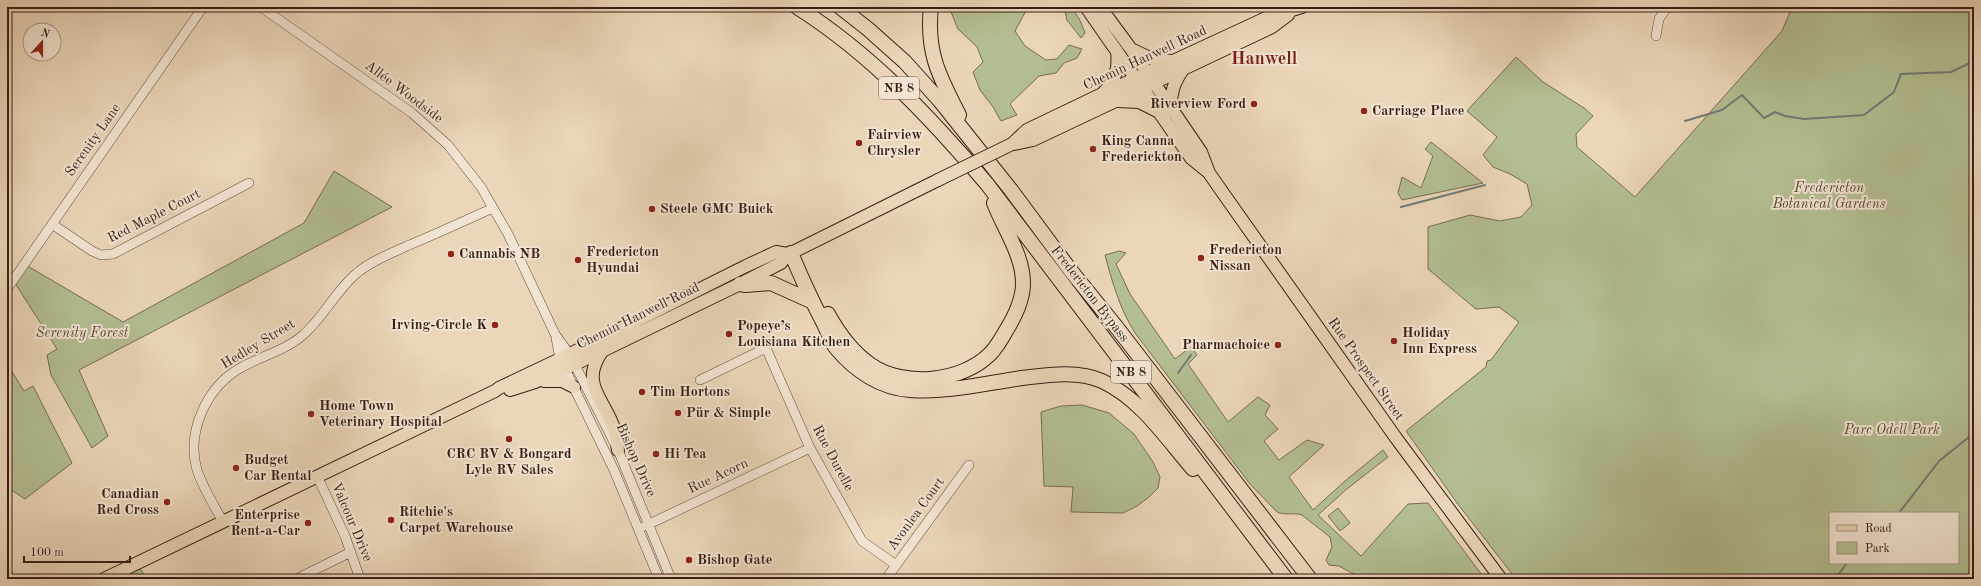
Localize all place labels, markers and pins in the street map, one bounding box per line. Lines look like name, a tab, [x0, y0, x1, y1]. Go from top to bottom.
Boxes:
place label: Riverview Ford	[1150, 97, 1246, 111]
marker: Riverview Ford	[1249, 99, 1259, 109]
place label: Carriage Place	[1372, 104, 1464, 118]
marker: Carriage Place	[1359, 106, 1369, 116]
place label: Fairview Chrysler	[867, 128, 922, 158]
place label: King Canna Frederickton	[1101, 134, 1182, 164]
marker: Fairview Chrysler	[854, 138, 864, 148]
marker: King Canna Frederickton	[1088, 144, 1098, 154]
place label: Steele GMC Buick	[660, 202, 774, 216]
marker: Steele GMC Buick	[647, 204, 657, 214]
place label: Fredericton Nissan	[1209, 243, 1282, 273]
place label: Fredericton Hyundai	[586, 245, 659, 275]
place label: Cannabis NB	[459, 247, 540, 261]
marker: Cannabis NB	[446, 249, 456, 259]
marker: Fredericton Nissan	[1196, 253, 1206, 263]
marker: Fredericton Hyundai	[573, 255, 583, 265]
place label: Irving-Circle K	[391, 318, 487, 332]
place label: Popeye’s Louisiana Kitchen	[737, 319, 850, 349]
marker: Irving-Circle K	[490, 320, 500, 330]
place label: Holiday Inn Express	[1402, 326, 1477, 356]
marker: Popeye’s Louisiana Kitchen	[724, 329, 734, 339]
marker: Holiday Inn Express	[1389, 336, 1399, 346]
place label: Pharmachoice	[1182, 338, 1270, 352]
marker: Pharmachoice	[1273, 340, 1283, 350]
place label: Tim Hortons	[650, 385, 730, 399]
marker: Tim Hortons	[637, 387, 647, 397]
place label: Home Town Veterinary Hospital	[319, 399, 442, 429]
place label: Pür & Simple	[686, 406, 771, 420]
marker: Pür & Simple	[673, 408, 683, 418]
marker: Home Town Veterinary Hospital	[306, 409, 316, 419]
marker: CRC RV & Bongard Lyle RV Sales	[504, 434, 514, 444]
place label: CRC RV & Bongard Lyle RV Sales	[447, 447, 572, 477]
place label: Hi Tea	[664, 447, 706, 461]
marker: Hi Tea	[651, 449, 661, 459]
place label: Budget Car Rental	[244, 453, 311, 483]
marker: Budget Car Rental	[231, 463, 241, 473]
place label: Canadian Red Cross	[96, 487, 159, 517]
marker: Canadian Red Cross	[162, 497, 172, 507]
place label: Ritchie's Carpet Warehouse	[399, 505, 513, 535]
place label: Enterprise Rent-a-Car	[230, 508, 300, 538]
marker: Ritchie's Carpet Warehouse	[386, 515, 396, 525]
marker: Enterprise Rent-a-Car	[303, 518, 313, 528]
place label: Bishop Gate	[697, 553, 772, 567]
marker: Bishop Gate	[684, 555, 694, 565]

